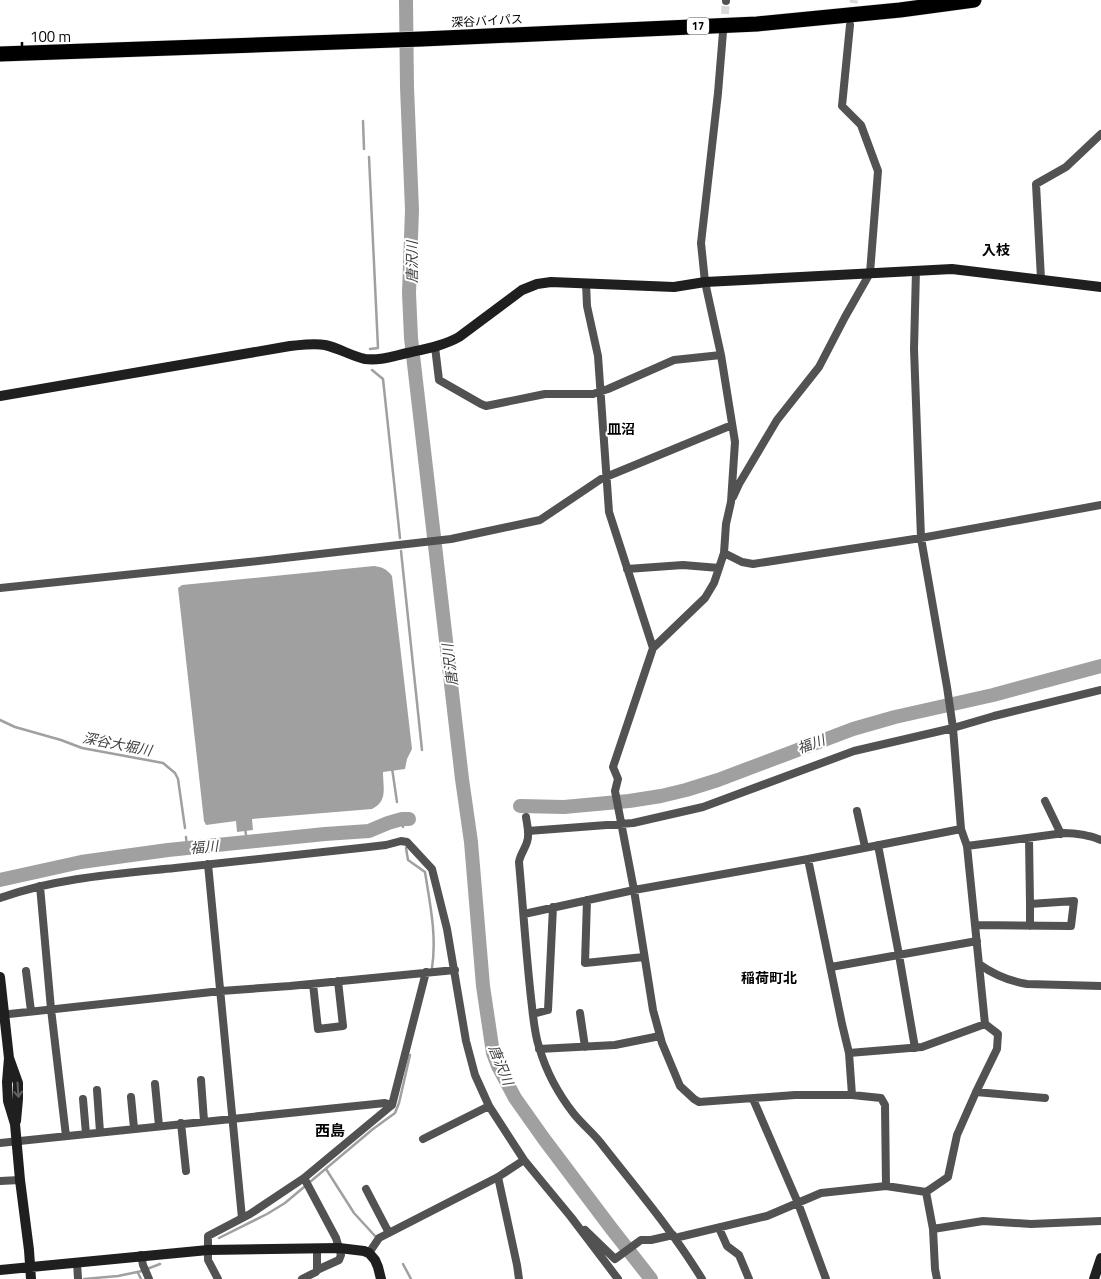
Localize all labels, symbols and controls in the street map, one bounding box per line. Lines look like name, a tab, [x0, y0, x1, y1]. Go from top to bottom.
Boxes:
street label: 深谷バイパス	[451, 9, 523, 32]
road number: 17	[687, 18, 709, 34]
scale bar	[22, 20, 141, 52]
text: 100 m	[30, 25, 71, 48]
water label: 唐沢川	[401, 239, 422, 283]
district label: 入枝	[982, 239, 1010, 260]
district label: 皿沼	[607, 418, 635, 439]
water label: 唐沢川	[436, 641, 462, 687]
water label: 深谷大堀川	[81, 727, 155, 761]
water label: 福川	[794, 728, 829, 758]
water label: 福川	[189, 835, 221, 858]
district label: 稲荷町北	[741, 967, 797, 988]
water label: 唐沢川	[484, 1041, 520, 1090]
one-way arrow	[13, 1082, 22, 1098]
district label: 西島	[315, 1119, 345, 1142]

